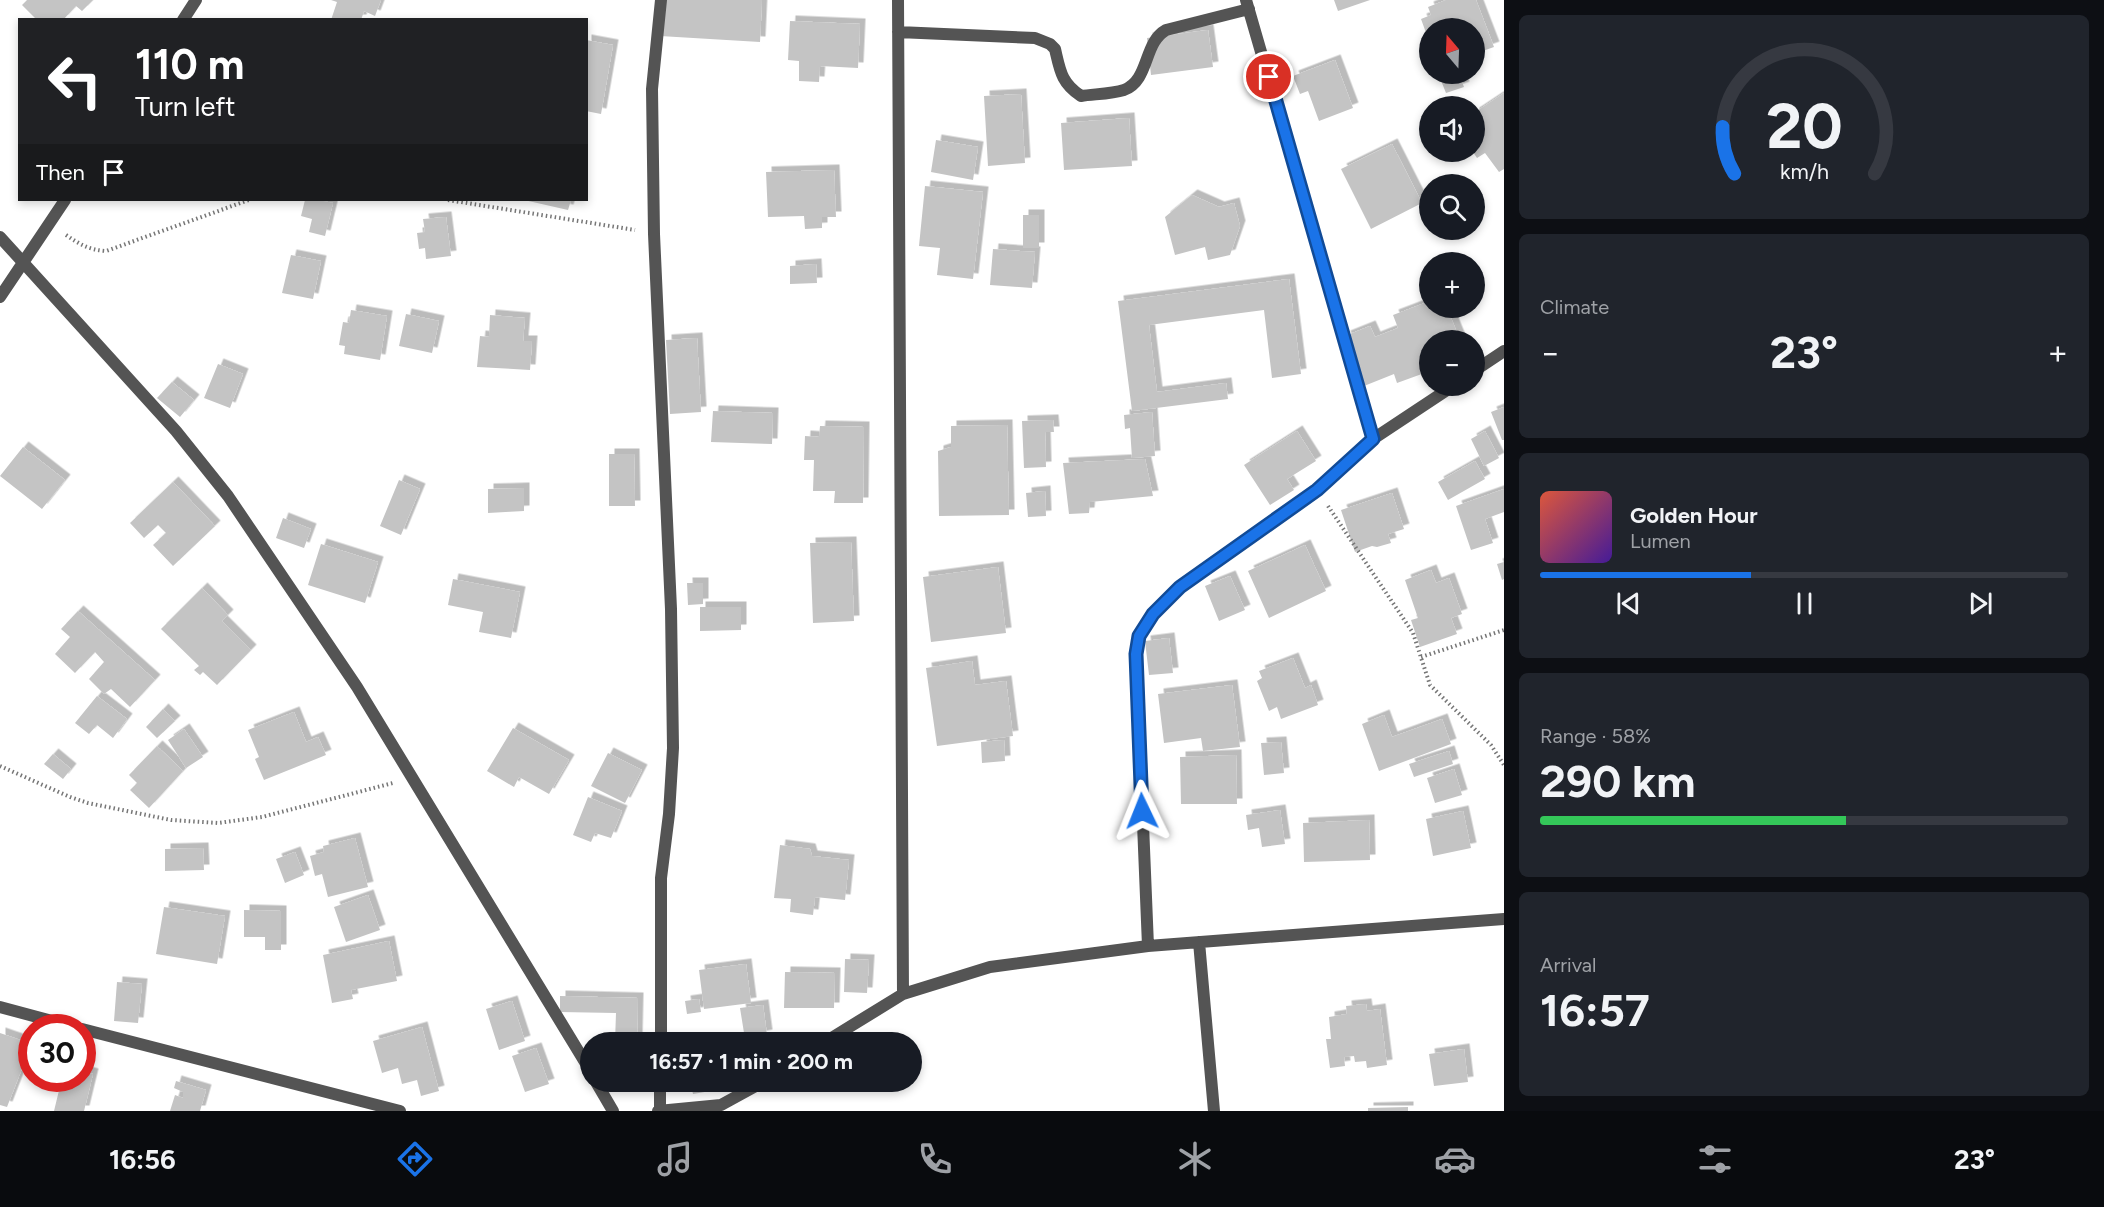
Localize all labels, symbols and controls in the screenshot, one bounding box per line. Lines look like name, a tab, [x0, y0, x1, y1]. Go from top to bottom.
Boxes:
north arrow	[1419, 18, 1485, 84]
map controls	[1419, 18, 1485, 396]
text: 110 m	[135, 39, 244, 90]
icon: left	[36, 42, 114, 120]
pin	[1243, 51, 1294, 102]
icon: arrive	[1252, 60, 1285, 93]
text: 20	[1766, 89, 1842, 164]
text: Turn left	[135, 90, 235, 123]
button: sound	[1419, 96, 1485, 162]
icon: arrive	[97, 156, 130, 189]
text: Then	[36, 159, 85, 186]
text: km/h	[1780, 159, 1828, 184]
button: search	[1419, 174, 1485, 240]
button: +	[1419, 252, 1485, 318]
text: Climate	[1540, 295, 1609, 319]
text: 23°	[1770, 325, 1838, 379]
button: −	[1419, 330, 1485, 396]
text: −	[1540, 333, 1561, 372]
text: +	[2047, 333, 2068, 372]
text: Golden Hour	[1630, 502, 1758, 529]
text: Lumen	[1630, 529, 1691, 553]
icon: previous	[1612, 587, 1645, 620]
icon: pause	[1788, 587, 1821, 620]
icon: next	[1964, 587, 1997, 620]
text: Range · 58%	[1540, 724, 1651, 748]
text: 290 km	[1540, 754, 1695, 808]
position arrow	[1110, 779, 1174, 843]
text: Arrival	[1540, 953, 1596, 977]
text: 16:57	[1540, 983, 1650, 1037]
speed limit sign: 30	[18, 1014, 96, 1092]
text: 16:57 · 1 min · 200 m	[649, 1048, 853, 1075]
icon: directions	[394, 1138, 436, 1180]
icon: music	[654, 1138, 696, 1180]
icon: phone	[914, 1138, 956, 1180]
icon: climate	[1174, 1138, 1216, 1180]
icon: car	[1434, 1138, 1476, 1180]
icon: filters	[1694, 1138, 1736, 1180]
text: 16:56	[109, 1143, 176, 1176]
text: 23°	[1954, 1143, 1995, 1176]

